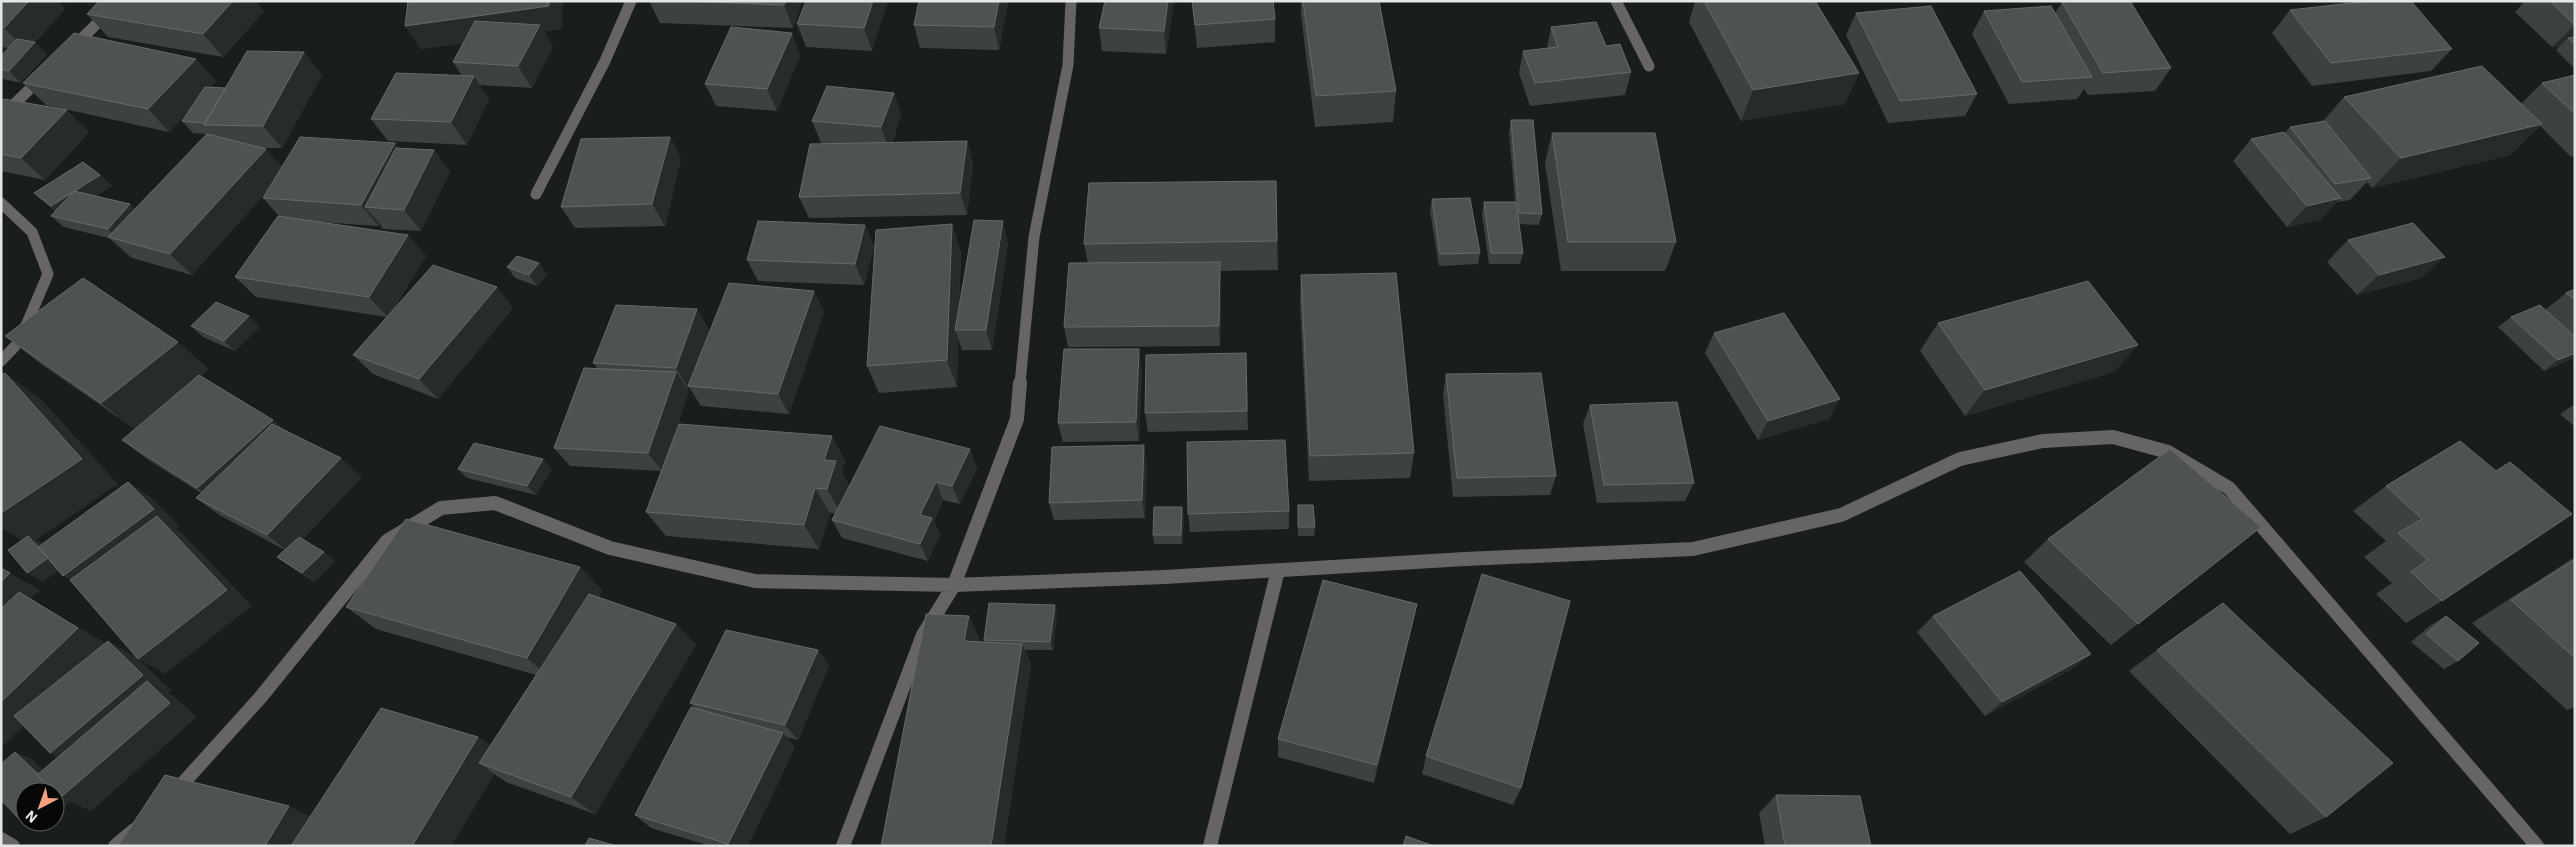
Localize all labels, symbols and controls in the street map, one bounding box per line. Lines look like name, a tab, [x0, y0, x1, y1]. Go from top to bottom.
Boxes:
north arrow	[15, 782, 65, 832]
text: N	[22, 807, 41, 827]

